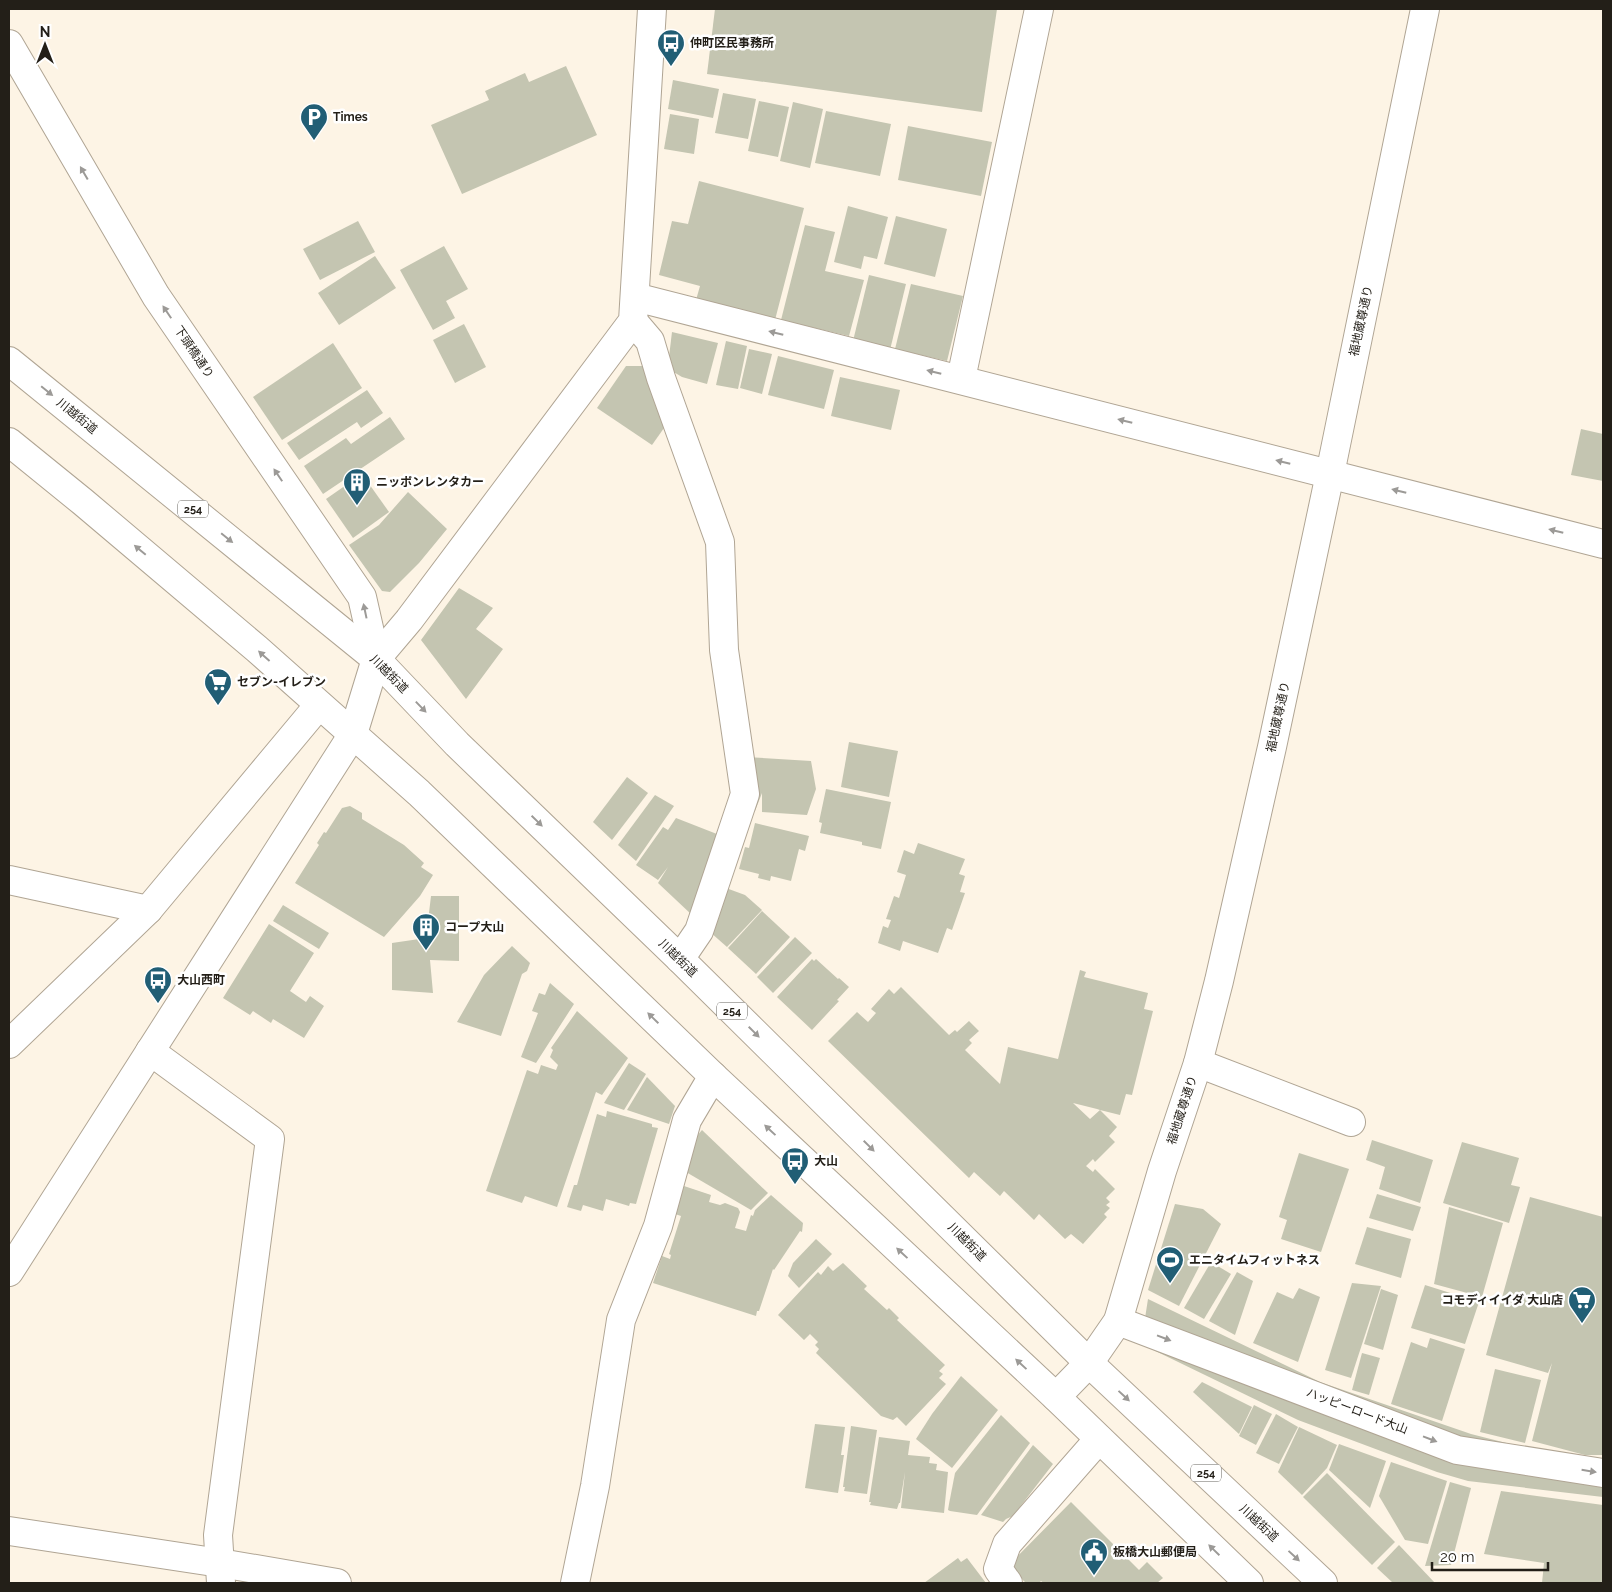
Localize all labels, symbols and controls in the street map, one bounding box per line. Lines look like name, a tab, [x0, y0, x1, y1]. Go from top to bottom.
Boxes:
north arrow	[20, 20, 70, 70]
text: N	[40, 24, 50, 40]
bus stop icon: 仲町区民事務所	[656, 28, 686, 67]
place label: 仲町区民事務所	[690, 36, 774, 50]
parking icon: Times	[299, 102, 329, 141]
place label: Times	[333, 110, 368, 124]
one-way arrow	[79, 166, 88, 179]
street label: 福地蔵尊通り	[1347, 284, 1375, 358]
one-way arrow	[162, 305, 172, 319]
street label: 下頭橋通り	[171, 323, 217, 381]
one-way arrow	[769, 329, 784, 337]
one-way arrow	[926, 368, 941, 376]
one-way arrow	[40, 386, 53, 397]
street label: 川越街道	[54, 395, 100, 437]
one-way arrow	[1118, 417, 1133, 425]
one-way arrow	[1275, 458, 1290, 466]
building icon: ニッポンレンタカー	[342, 467, 372, 506]
one-way arrow	[273, 468, 283, 482]
place label: ニッポンレンタカー	[376, 475, 484, 489]
one-way arrow	[1391, 487, 1406, 495]
road number: 254	[178, 500, 208, 518]
one-way arrow	[1549, 527, 1564, 535]
one-way arrow	[221, 532, 234, 543]
one-way arrow	[134, 545, 147, 556]
one-way arrow	[361, 604, 369, 619]
one-way arrow	[258, 650, 270, 662]
street label: 川越街道	[367, 652, 411, 696]
supermarket icon: セブン-イレブン	[203, 667, 233, 706]
place label: セブン-イレブン	[237, 675, 326, 689]
street label: 福地蔵尊通り	[1264, 680, 1292, 754]
one-way arrow	[415, 701, 427, 713]
one-way arrow	[531, 815, 543, 827]
building icon: コープ大山	[411, 912, 441, 951]
place label: コープ大山	[445, 920, 504, 934]
street label: 川越街道	[656, 936, 700, 980]
bus stop icon: 大山西町	[143, 965, 173, 1004]
place label: 大山西町	[177, 973, 225, 987]
road number: 254	[717, 1002, 747, 1019]
one-way arrow	[647, 1012, 659, 1024]
one-way arrow	[748, 1026, 760, 1038]
street label: 福地蔵尊通り	[1164, 1074, 1200, 1146]
one-way arrow	[765, 1124, 777, 1136]
one-way arrow	[863, 1140, 875, 1152]
bus stop icon: 大山	[780, 1146, 810, 1185]
place label: 大山	[814, 1154, 838, 1168]
street label: 川越街道	[945, 1220, 989, 1264]
sports icon: エニタイムフィットネス	[1155, 1245, 1185, 1284]
one-way arrow	[896, 1247, 908, 1259]
place label: エニタイムフィットネス	[1189, 1253, 1320, 1267]
supermarket icon: コモディイイダ 大山店	[1567, 1285, 1597, 1324]
place label: コモディイイダ 大山店	[1441, 1293, 1563, 1307]
one-way arrow	[1157, 1334, 1172, 1342]
one-way arrow	[1015, 1358, 1027, 1370]
street label: ハッピーロード大山	[1304, 1385, 1410, 1437]
one-way arrow	[1118, 1390, 1130, 1402]
one-way arrow	[1423, 1435, 1438, 1443]
road number: 254	[1191, 1465, 1221, 1482]
one-way arrow	[1582, 1467, 1598, 1475]
street label: 川越街道	[1237, 1502, 1281, 1544]
public building icon: 板橋大山郵便局	[1079, 1537, 1109, 1576]
scale bar	[1432, 1540, 1548, 1572]
one-way arrow	[1208, 1544, 1220, 1556]
place label: 板橋大山郵便局	[1113, 1545, 1197, 1559]
text: 20 m	[1440, 1548, 1475, 1566]
one-way arrow	[1287, 1550, 1299, 1562]

